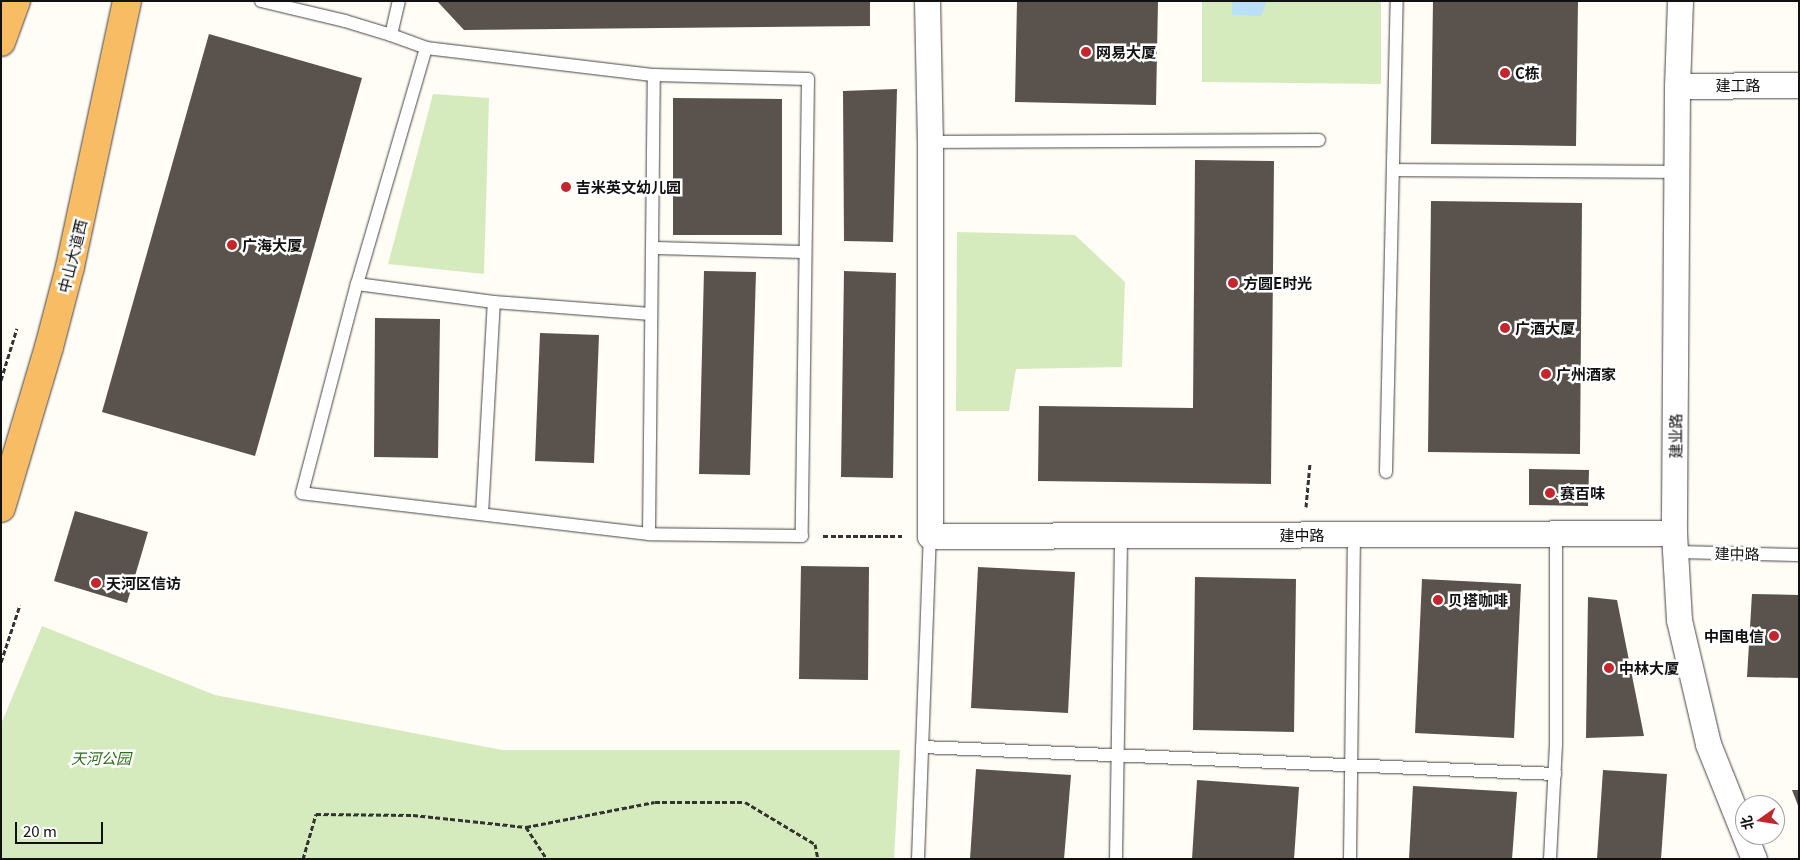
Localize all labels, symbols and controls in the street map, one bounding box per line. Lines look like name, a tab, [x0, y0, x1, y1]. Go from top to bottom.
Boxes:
place label: 网易大厦	[1096, 43, 1156, 61]
marker: 网易大厦	[1080, 46, 1092, 58]
place label: C栋	[1515, 64, 1540, 82]
marker: C栋	[1499, 67, 1511, 79]
street label: 建工路	[1716, 76, 1760, 94]
place label: 吉米英文幼儿园	[576, 178, 681, 196]
marker: 吉米英文幼儿园	[560, 181, 572, 193]
street label: 中山大道西	[54, 217, 90, 295]
place label: 广海大厦	[242, 236, 302, 254]
marker: 广海大厦	[226, 239, 238, 251]
place label: 方圆E时光	[1243, 274, 1312, 292]
marker: 方圆E时光	[1227, 277, 1239, 289]
place label: 广酒大厦	[1515, 319, 1575, 337]
marker: 广酒大厦	[1499, 322, 1511, 334]
place label: 广州酒家	[1556, 365, 1616, 383]
marker: 广州酒家	[1540, 368, 1552, 380]
street label: 建业路	[1666, 414, 1684, 458]
place label: 赛百味	[1560, 484, 1605, 502]
marker: 赛百味	[1544, 487, 1556, 499]
street label: 建中路	[1280, 526, 1324, 544]
street label: 建中路	[1714, 544, 1760, 562]
place label: 天河区信访	[106, 574, 181, 592]
marker: 天河区信访	[90, 577, 102, 589]
place label: 贝塔咖啡	[1448, 591, 1508, 609]
marker: 贝塔咖啡	[1432, 594, 1444, 606]
place label: 中国电信	[1704, 627, 1764, 645]
marker: 中国电信	[1768, 630, 1780, 642]
place label: 中林大厦	[1619, 659, 1679, 677]
marker: 中林大厦	[1603, 662, 1615, 674]
park label: 天河公园	[71, 749, 131, 767]
north arrow	[1735, 795, 1785, 845]
scale bar	[18, 812, 105, 844]
text: 北	[1735, 814, 1758, 832]
text: 20 m	[23, 820, 57, 841]

